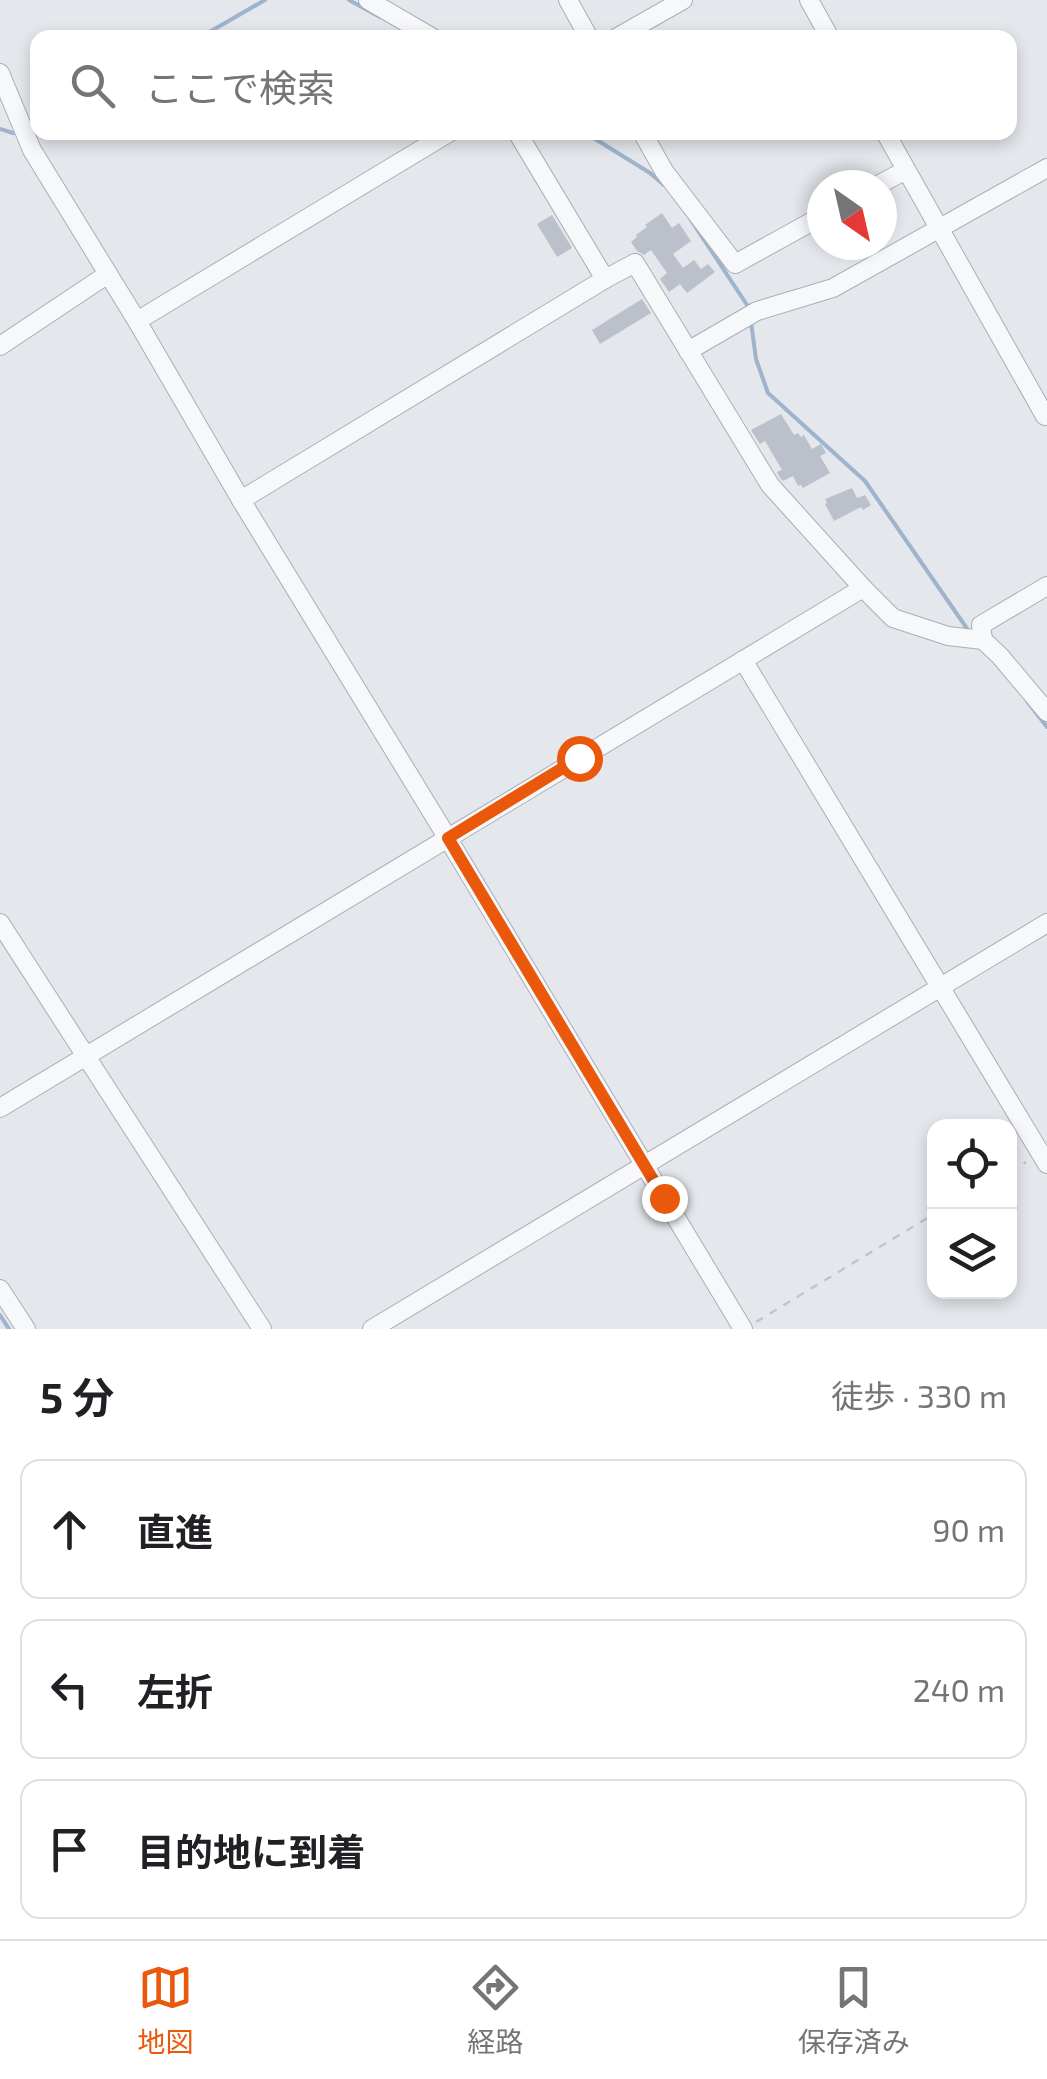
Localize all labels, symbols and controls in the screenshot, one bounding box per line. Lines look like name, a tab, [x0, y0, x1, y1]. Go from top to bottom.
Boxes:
search box	[30, 30, 1017, 140]
icon: search	[65, 58, 120, 113]
text: ここで検索	[145, 64, 335, 110]
north arrow	[807, 170, 897, 260]
route start	[557, 736, 603, 782]
map controls	[927, 1119, 1017, 1299]
button: locate	[927, 1119, 1017, 1209]
route end	[642, 1176, 688, 1222]
button: layers	[927, 1209, 1017, 1299]
text: 5 分	[40, 1371, 114, 1421]
text: 徒歩 · 330 m	[831, 1376, 1007, 1414]
icon: ahead	[42, 1502, 97, 1557]
text: 直進	[137, 1508, 213, 1554]
text: 90 m	[932, 1510, 1005, 1548]
icon: left	[42, 1662, 97, 1717]
text: 左折	[137, 1668, 213, 1714]
text: 240 m	[913, 1670, 1005, 1708]
icon: arrive	[42, 1822, 97, 1877]
text: 目的地に到着	[137, 1828, 365, 1874]
tab: 地図	[137, 1960, 193, 2060]
tab: 経路	[467, 1960, 524, 2060]
tab: 保存済み	[798, 1960, 910, 2060]

